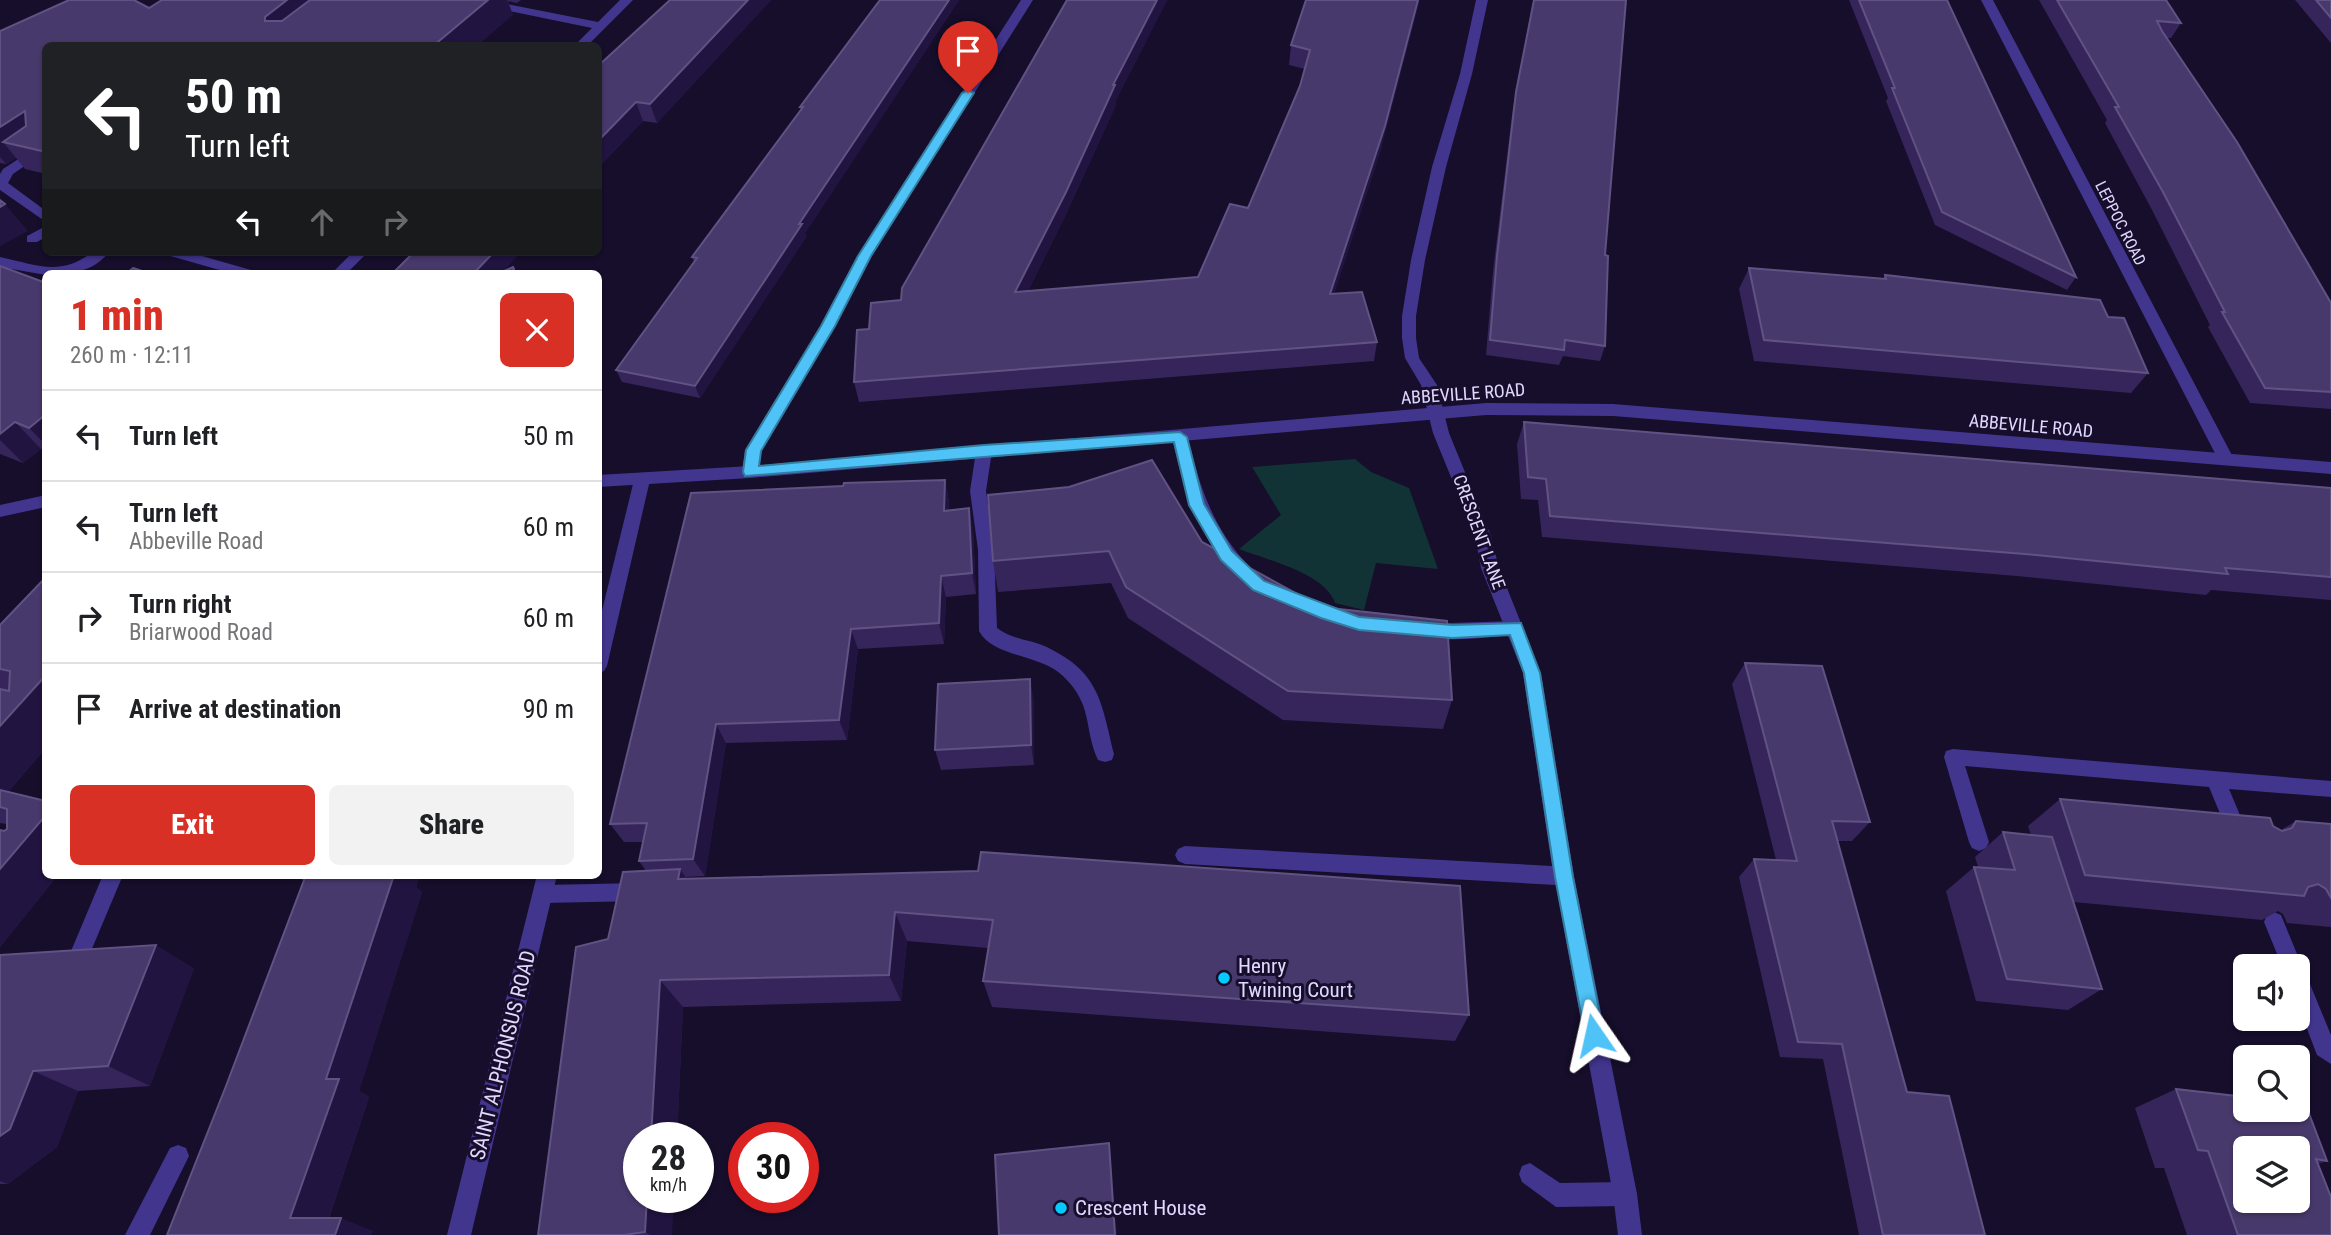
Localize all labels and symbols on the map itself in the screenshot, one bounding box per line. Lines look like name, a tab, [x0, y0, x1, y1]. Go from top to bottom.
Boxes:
pin	[938, 21, 998, 93]
street label: LEPPOC ROAD	[2091, 178, 2150, 269]
street label: ABBEVILLE ROAD	[1400, 379, 1526, 408]
street label: ABBEVILLE ROAD	[1968, 410, 2094, 441]
street label: CRESCENT LANE	[1449, 472, 1510, 592]
street label: SAINT ALPHONSUS ROAD	[465, 948, 541, 1162]
place label: Henry Twining Court	[1238, 954, 1353, 1002]
marker: Henry Twining Court	[1216, 970, 1232, 986]
position arrow	[1557, 998, 1631, 1072]
speed limit sign: 30	[728, 1122, 819, 1213]
place label: Crescent House	[1075, 1196, 1207, 1220]
marker: Crescent House	[1053, 1200, 1069, 1216]

